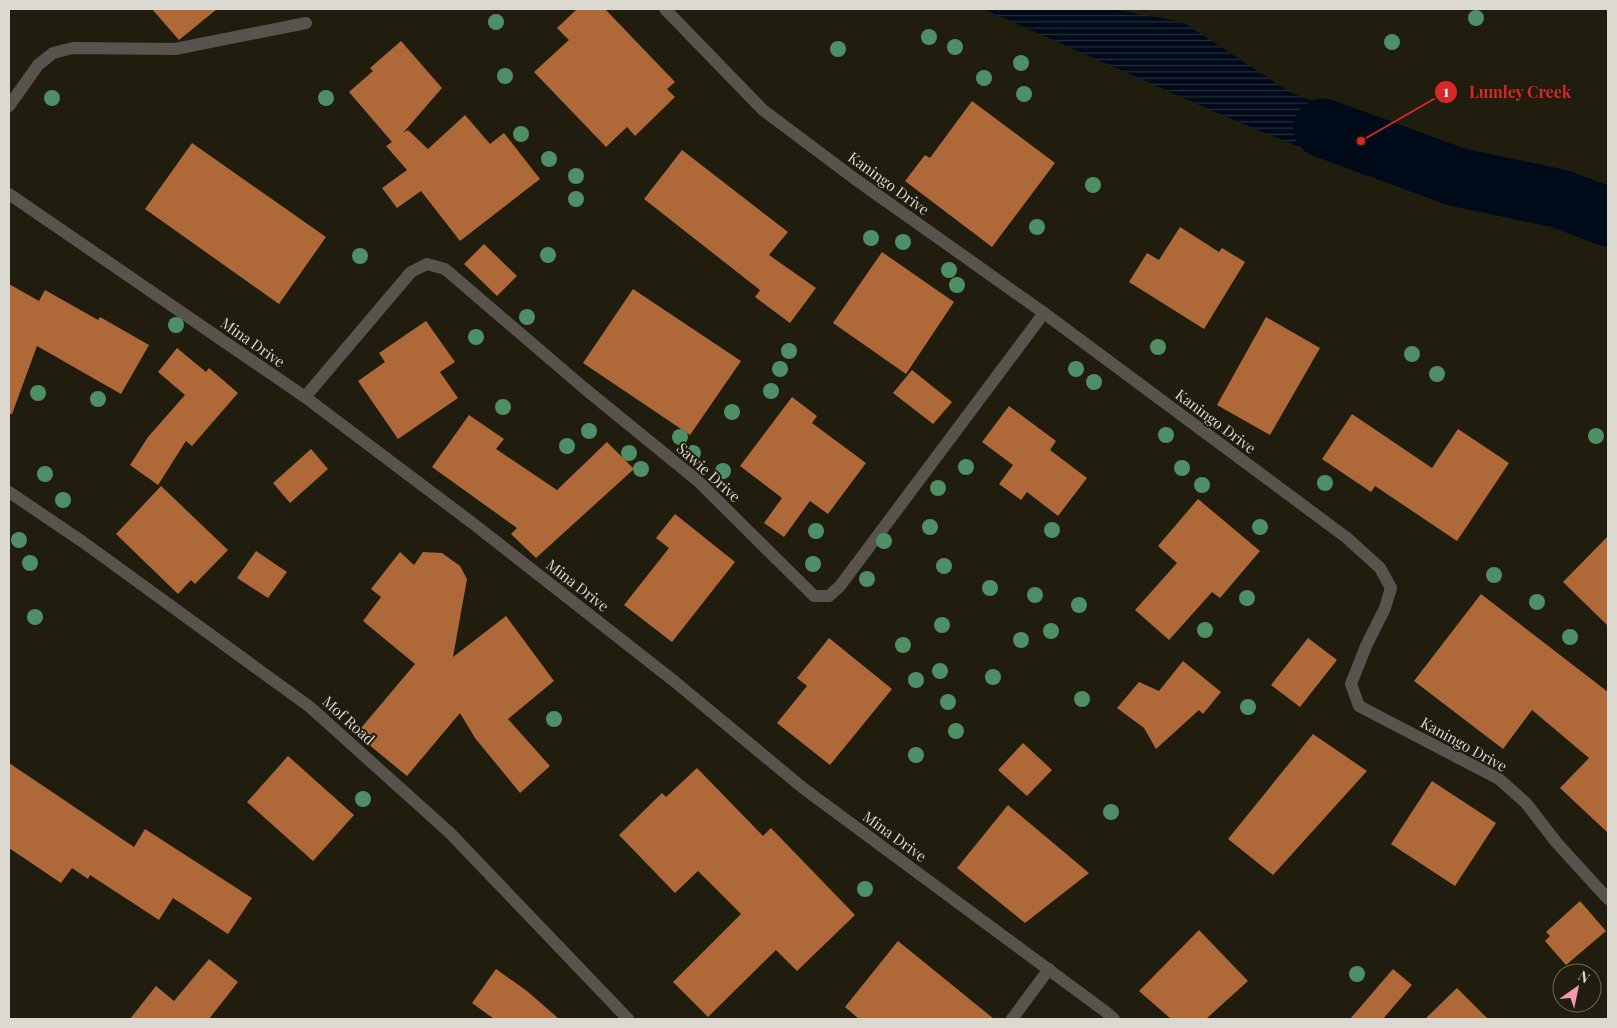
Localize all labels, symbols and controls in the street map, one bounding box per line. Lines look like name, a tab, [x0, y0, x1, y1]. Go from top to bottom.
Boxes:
callout: Lumley Creek	[1434, 77, 1581, 108]
text: 1	[1443, 81, 1449, 101]
text: Lumley Creek	[1469, 81, 1572, 102]
street label: Kaningo Drive	[844, 147, 934, 219]
street label: Mina Drive	[217, 313, 289, 371]
street label: Kaningo Drive	[1172, 384, 1260, 458]
street label: Sawie Drive	[673, 438, 745, 506]
street label: Mina Drive	[543, 554, 613, 616]
street label: Mof Road	[319, 691, 380, 749]
street label: Kaningo Drive	[1417, 712, 1511, 776]
street label: Mina Drive	[859, 806, 931, 866]
north arrow	[1552, 963, 1602, 1013]
text: N	[1575, 966, 1594, 987]

